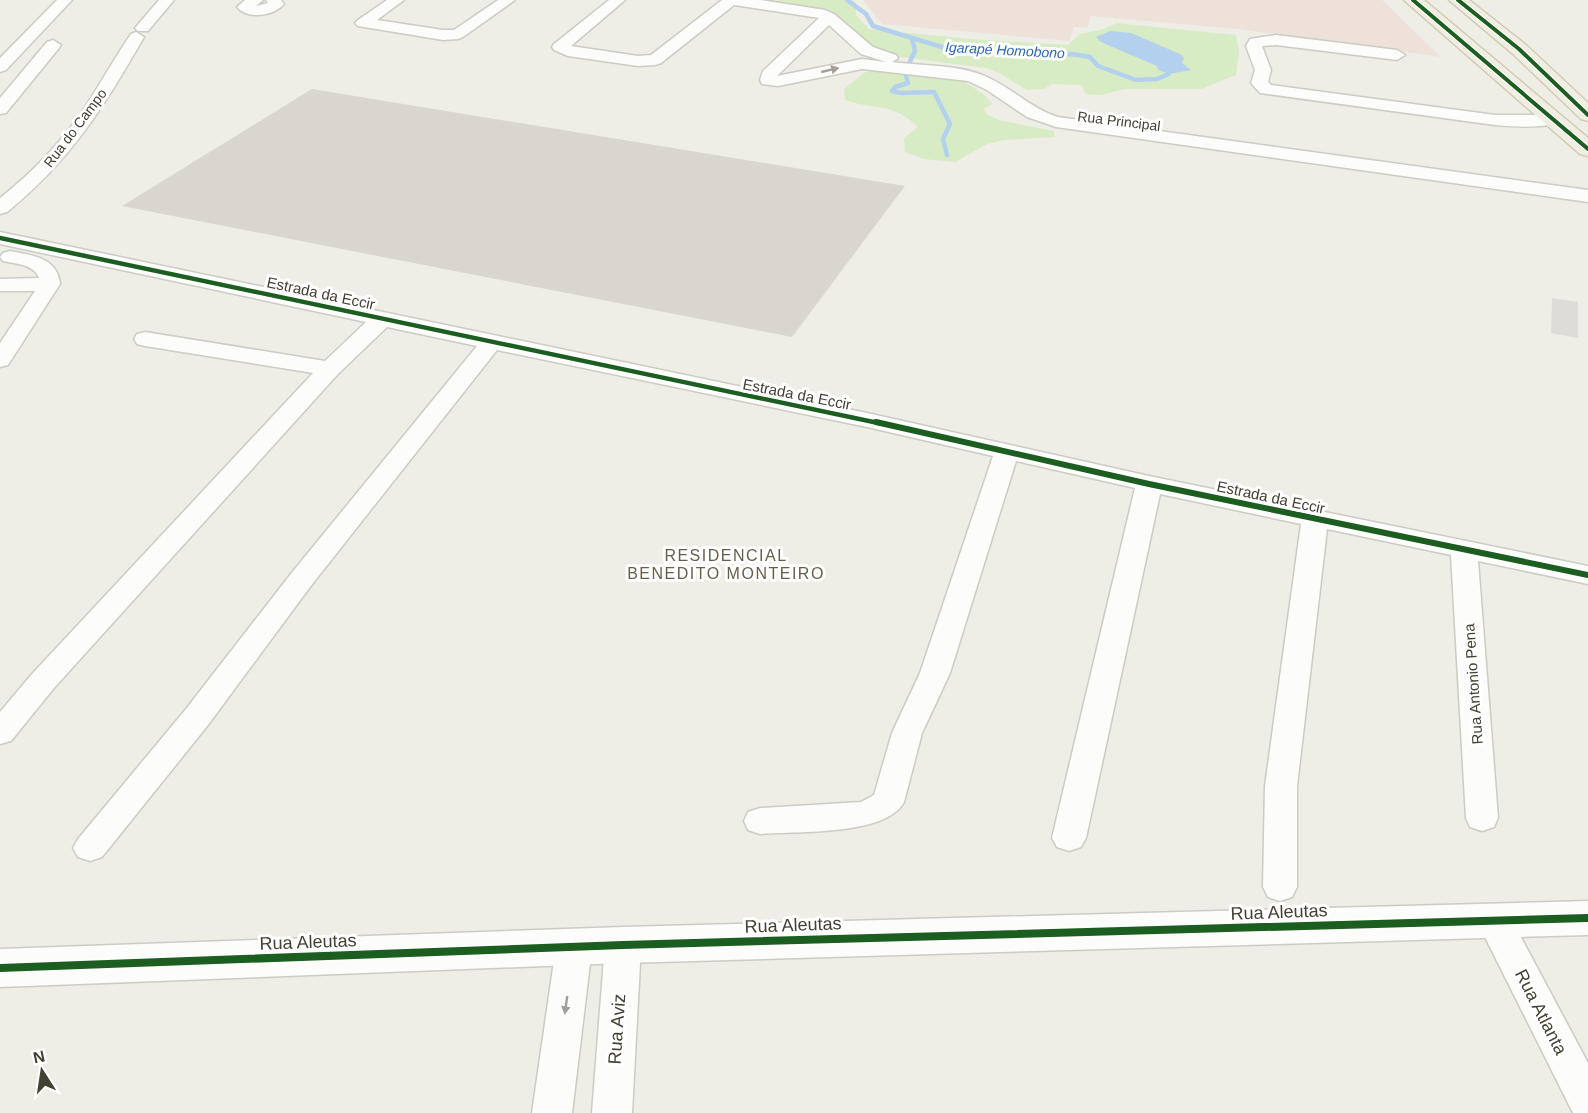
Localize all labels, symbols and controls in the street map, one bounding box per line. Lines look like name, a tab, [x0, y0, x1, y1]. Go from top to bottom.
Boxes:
water label: Igarapé Homobono	[945, 39, 1065, 61]
one-way arrow	[821, 65, 840, 74]
street label: Rua do Campo	[40, 85, 110, 170]
street label: Rua Principal	[1077, 108, 1161, 134]
street label: Estrada da Eccir	[265, 273, 377, 313]
street label: Estrada da Eccir	[741, 375, 853, 413]
street label: Estrada da Eccir	[1215, 477, 1327, 517]
district label: RESIDENCIAL BENEDITO MONTEIRO	[627, 547, 825, 582]
street label: Rua Antonio Pena	[1460, 622, 1486, 745]
street label: Rua Aleutas	[1230, 900, 1328, 924]
street label: Rua Aleutas	[744, 913, 842, 937]
street label: Rua Aleutas	[259, 930, 357, 954]
street label: Rua Atlanta	[1511, 966, 1571, 1059]
street label: Rua Aviz	[605, 993, 629, 1065]
one-way arrow	[561, 996, 571, 1015]
north arrow	[12, 1041, 72, 1101]
text: N	[32, 1047, 46, 1066]

